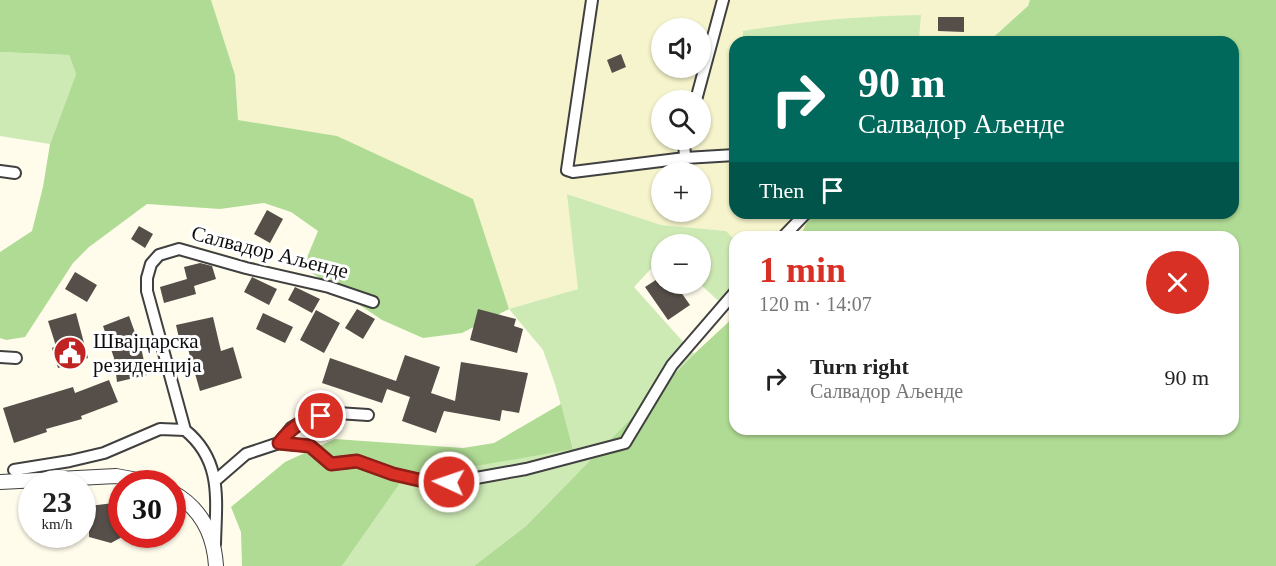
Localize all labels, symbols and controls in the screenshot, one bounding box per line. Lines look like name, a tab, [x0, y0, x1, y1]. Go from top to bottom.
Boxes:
map controls	[651, 18, 711, 294]
button: sound	[651, 18, 711, 78]
icon: right	[759, 60, 837, 138]
text: 90 m	[858, 60, 946, 106]
button: search	[651, 90, 711, 150]
text: Салвадор Аљенде	[858, 109, 1065, 139]
button: +	[651, 162, 711, 222]
icon: arrive	[816, 174, 849, 207]
text: Then	[759, 178, 804, 203]
street label: Салвадор Аљенде	[189, 221, 351, 283]
button: −	[651, 234, 711, 294]
text: 1 min	[759, 250, 846, 290]
button: close	[1146, 251, 1209, 314]
text: 120 m · 14:07	[759, 293, 872, 315]
place label: Швајцарска резиденција	[93, 329, 202, 377]
public building icon: Швајцарска резиденција	[52, 335, 88, 371]
text: Turn right	[810, 354, 909, 379]
icon: right	[759, 362, 792, 395]
text: 90 m	[1164, 365, 1209, 390]
text: Салвадор Аљенде	[810, 380, 963, 402]
pin	[295, 390, 346, 441]
icon: arrive	[304, 399, 337, 432]
position arrow	[417, 450, 481, 514]
speed limit sign: 30	[108, 470, 186, 548]
text: 23	[42, 485, 72, 518]
text: km/h	[42, 516, 72, 532]

